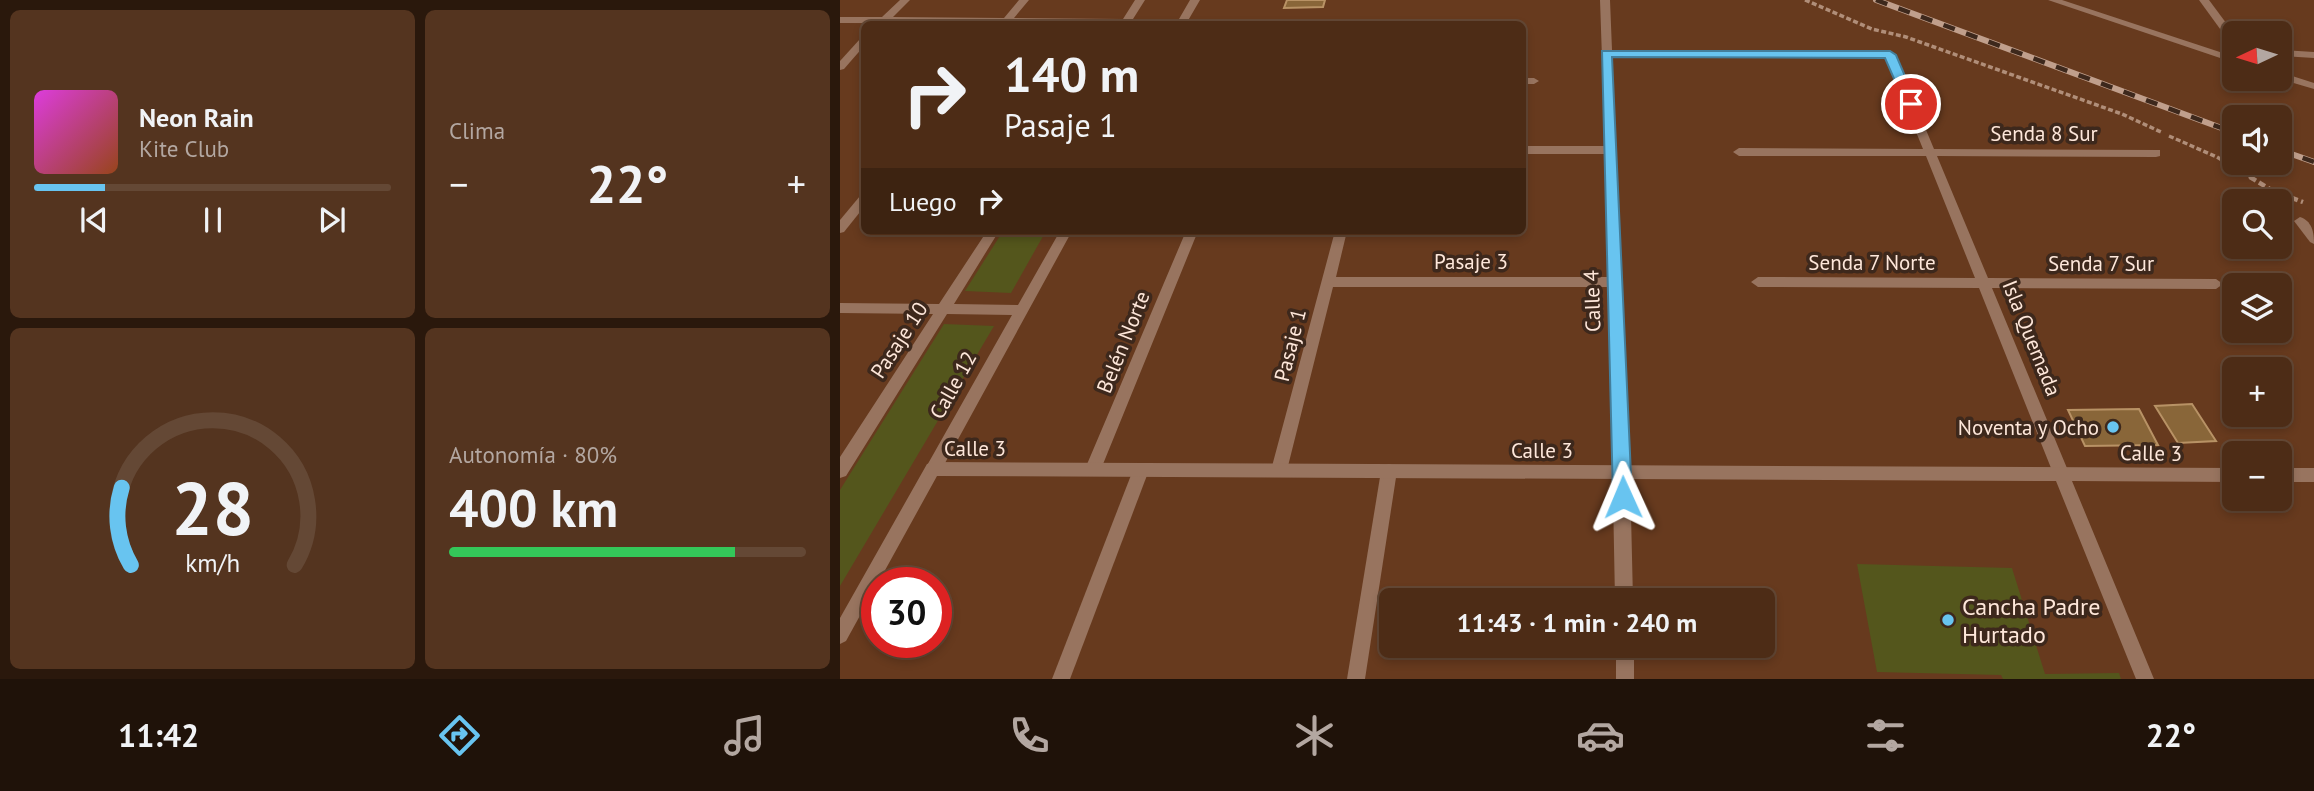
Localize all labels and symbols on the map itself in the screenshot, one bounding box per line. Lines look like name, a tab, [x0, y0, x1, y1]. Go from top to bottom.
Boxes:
north arrow	[2222, 21, 2292, 91]
pin	[1881, 74, 1941, 134]
street label: Senda 8 Sur	[1990, 120, 2098, 147]
street label: Pasaje 3	[1434, 248, 1508, 275]
street label: Senda 7 Norte	[1808, 249, 1936, 276]
street label: Senda 7 Sur	[2048, 250, 2154, 277]
street label: Calle 4	[1577, 270, 1607, 332]
street label: Isla Quemada	[1997, 276, 2067, 400]
street label: Belén Norte	[1090, 287, 1156, 397]
street label: Pasaje 10	[864, 297, 934, 383]
street label: Pasaje 1	[1268, 306, 1312, 384]
street label: Calle 12	[923, 346, 983, 424]
place label: Noventa y Ocho	[1958, 414, 2099, 441]
marker: Noventa y Ocho	[2105, 419, 2121, 435]
street label: Calle 3	[944, 435, 1006, 462]
street label: Calle 3	[1511, 437, 1573, 464]
street label: Calle 3	[2120, 439, 2182, 467]
position arrow	[1586, 460, 1660, 534]
speed limit sign: 30	[861, 567, 952, 658]
place label: Cancha Padre Hurtado	[1962, 591, 2100, 650]
marker: Cancha Padre Hurtado	[1940, 612, 1956, 628]

